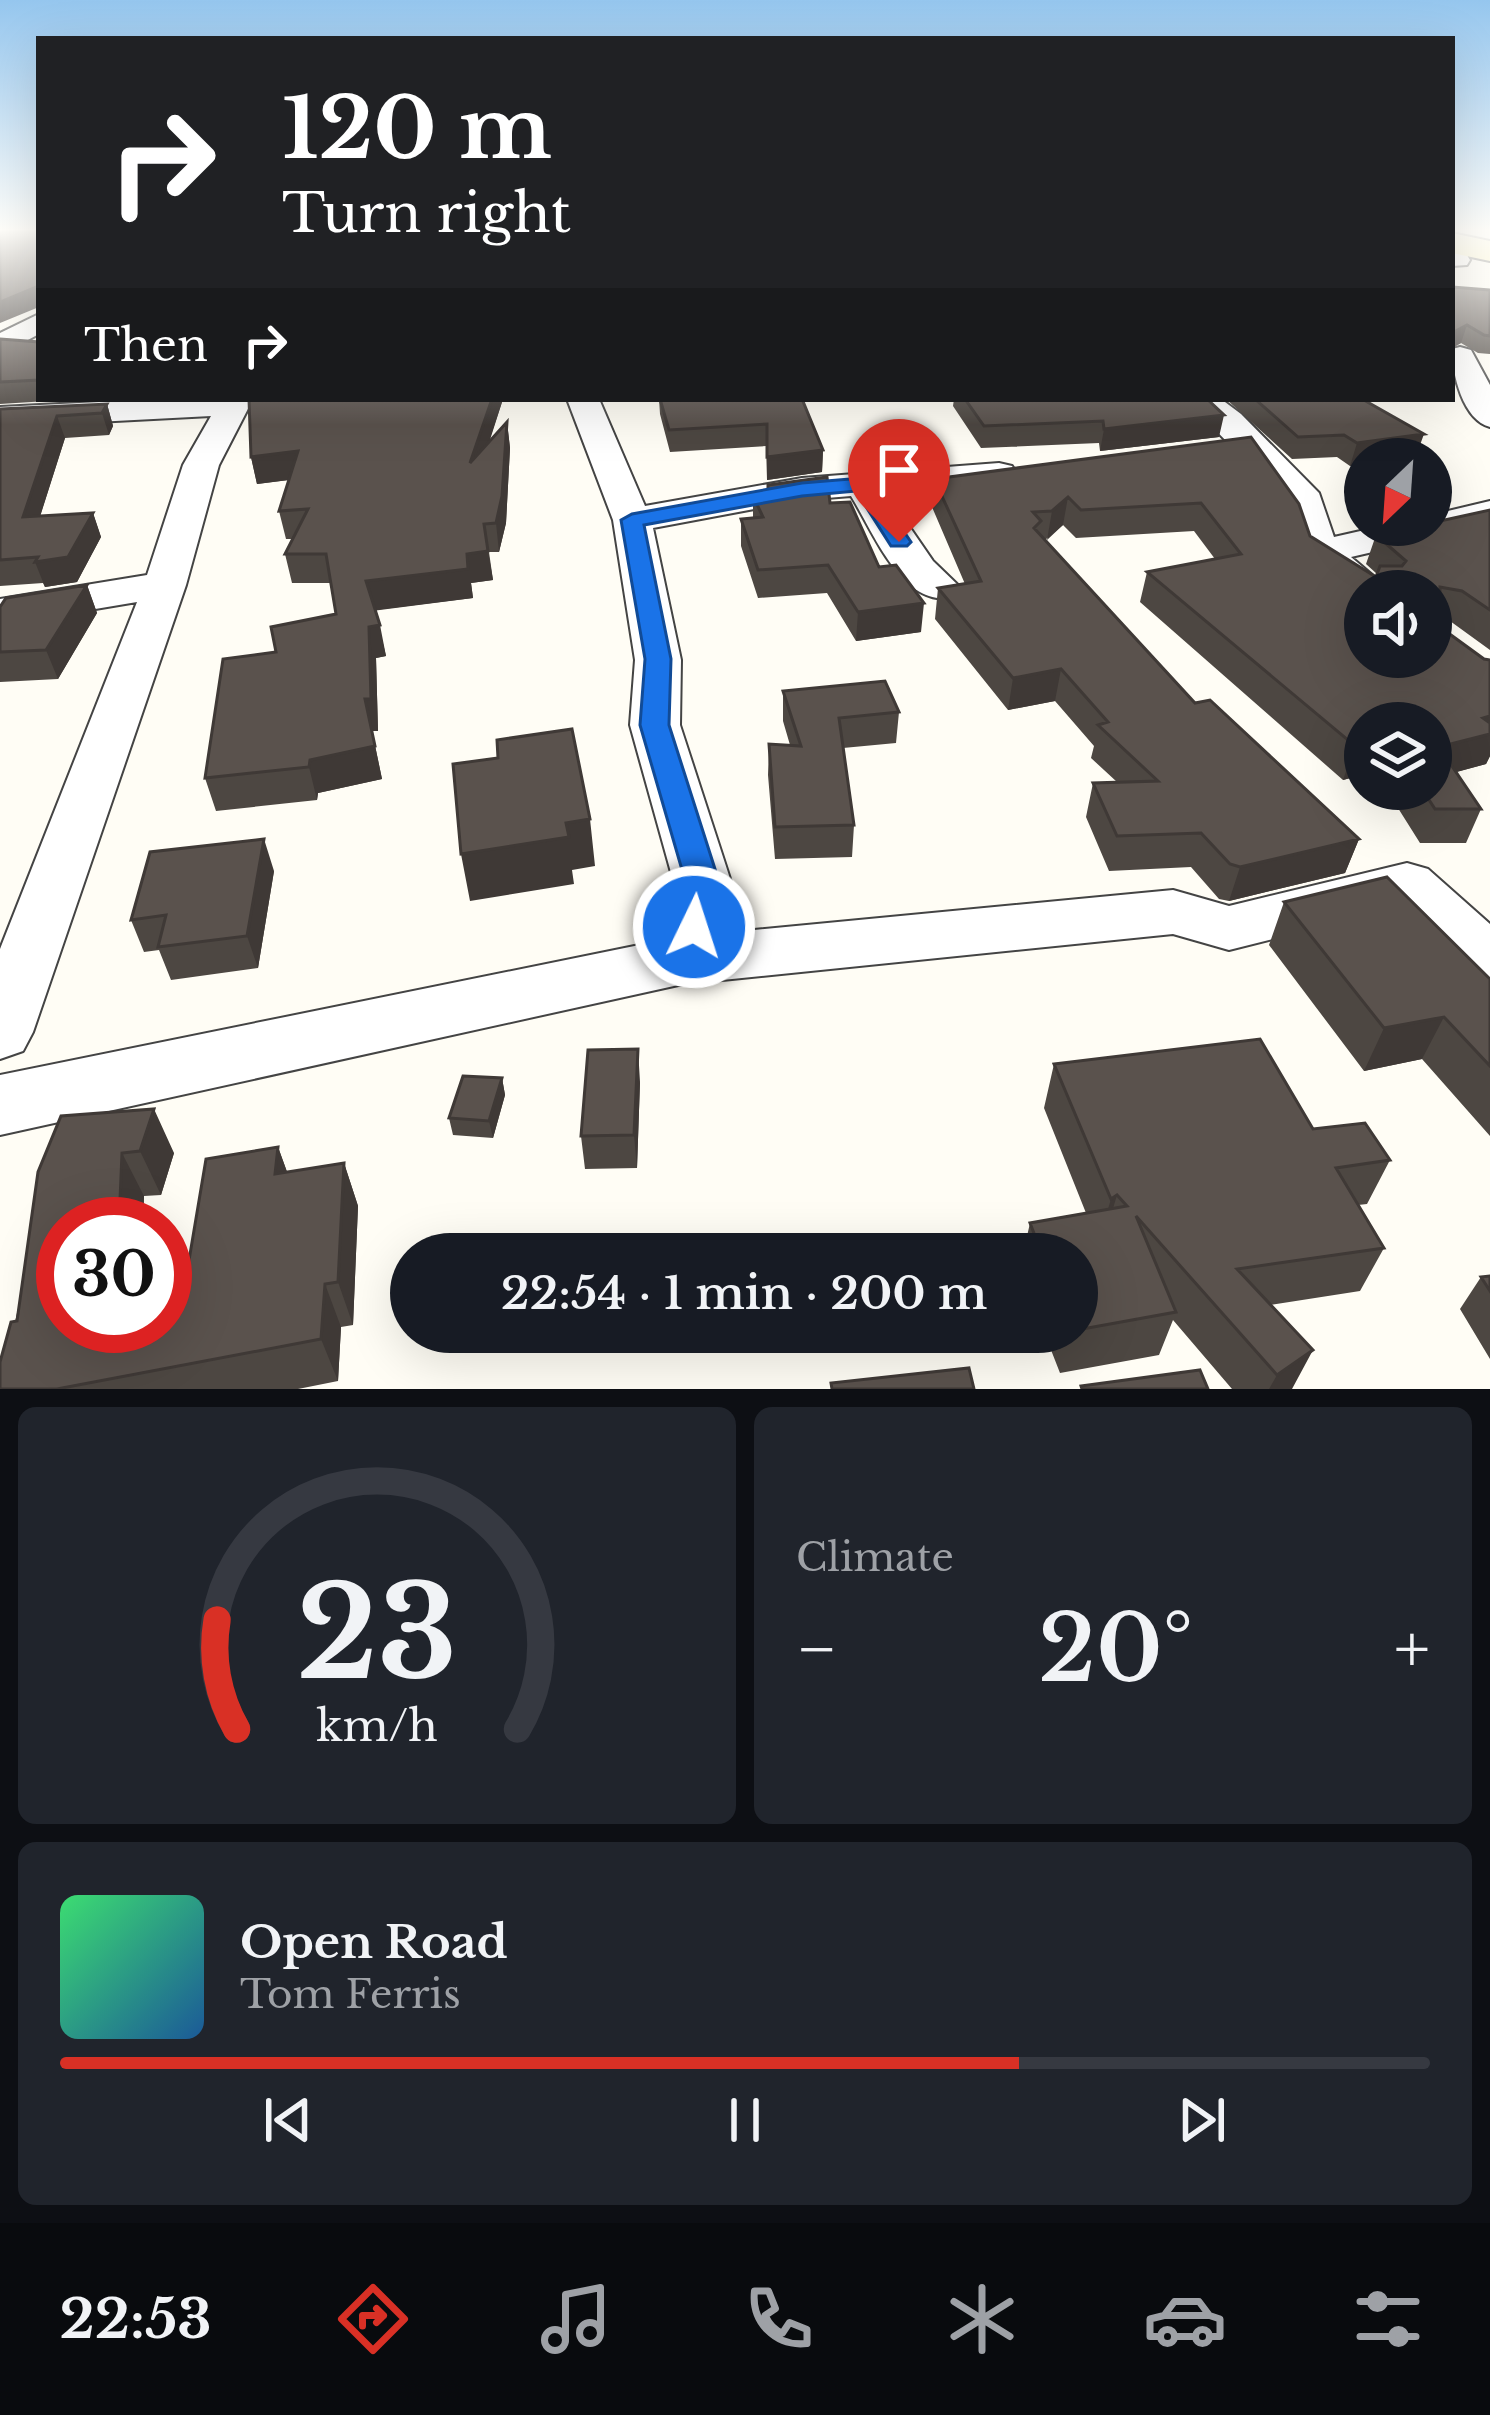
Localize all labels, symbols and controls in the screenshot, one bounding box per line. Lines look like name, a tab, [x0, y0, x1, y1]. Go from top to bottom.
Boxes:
text: 120 m	[282, 77, 552, 181]
icon: right	[84, 84, 240, 240]
text: Turn right	[282, 180, 571, 247]
icon: right	[232, 312, 298, 378]
text: Then	[84, 317, 208, 373]
pin	[848, 419, 950, 542]
icon: arrive	[866, 437, 932, 503]
north arrow	[1344, 438, 1452, 546]
map controls	[1344, 438, 1452, 810]
button: sound	[1344, 570, 1452, 678]
button: layers	[1344, 702, 1452, 810]
position arrow	[631, 864, 757, 990]
speed limit sign: 30	[36, 1197, 192, 1353]
text: 22:54 · 1 min · 200 m	[501, 1265, 987, 1321]
text: Climate	[796, 1533, 954, 1582]
text: 23	[297, 1557, 457, 1712]
text: 20°	[1038, 1594, 1193, 1705]
text: −	[796, 1608, 838, 1690]
text: +	[1394, 1608, 1430, 1690]
text: km/h	[316, 1698, 438, 1752]
text: Open Road	[240, 1914, 508, 1970]
text: Tom Ferris	[240, 1970, 461, 2019]
icon: previous	[255, 2087, 321, 2153]
icon: pause	[712, 2087, 778, 2153]
icon: next	[1169, 2087, 1235, 2153]
icon: directions	[331, 2277, 415, 2361]
icon: music	[534, 2277, 618, 2361]
icon: phone	[737, 2277, 821, 2361]
icon: climate	[940, 2277, 1024, 2361]
icon: car	[1143, 2277, 1227, 2361]
icon: filters	[1346, 2277, 1430, 2361]
text: 22:53	[60, 2286, 212, 2353]

